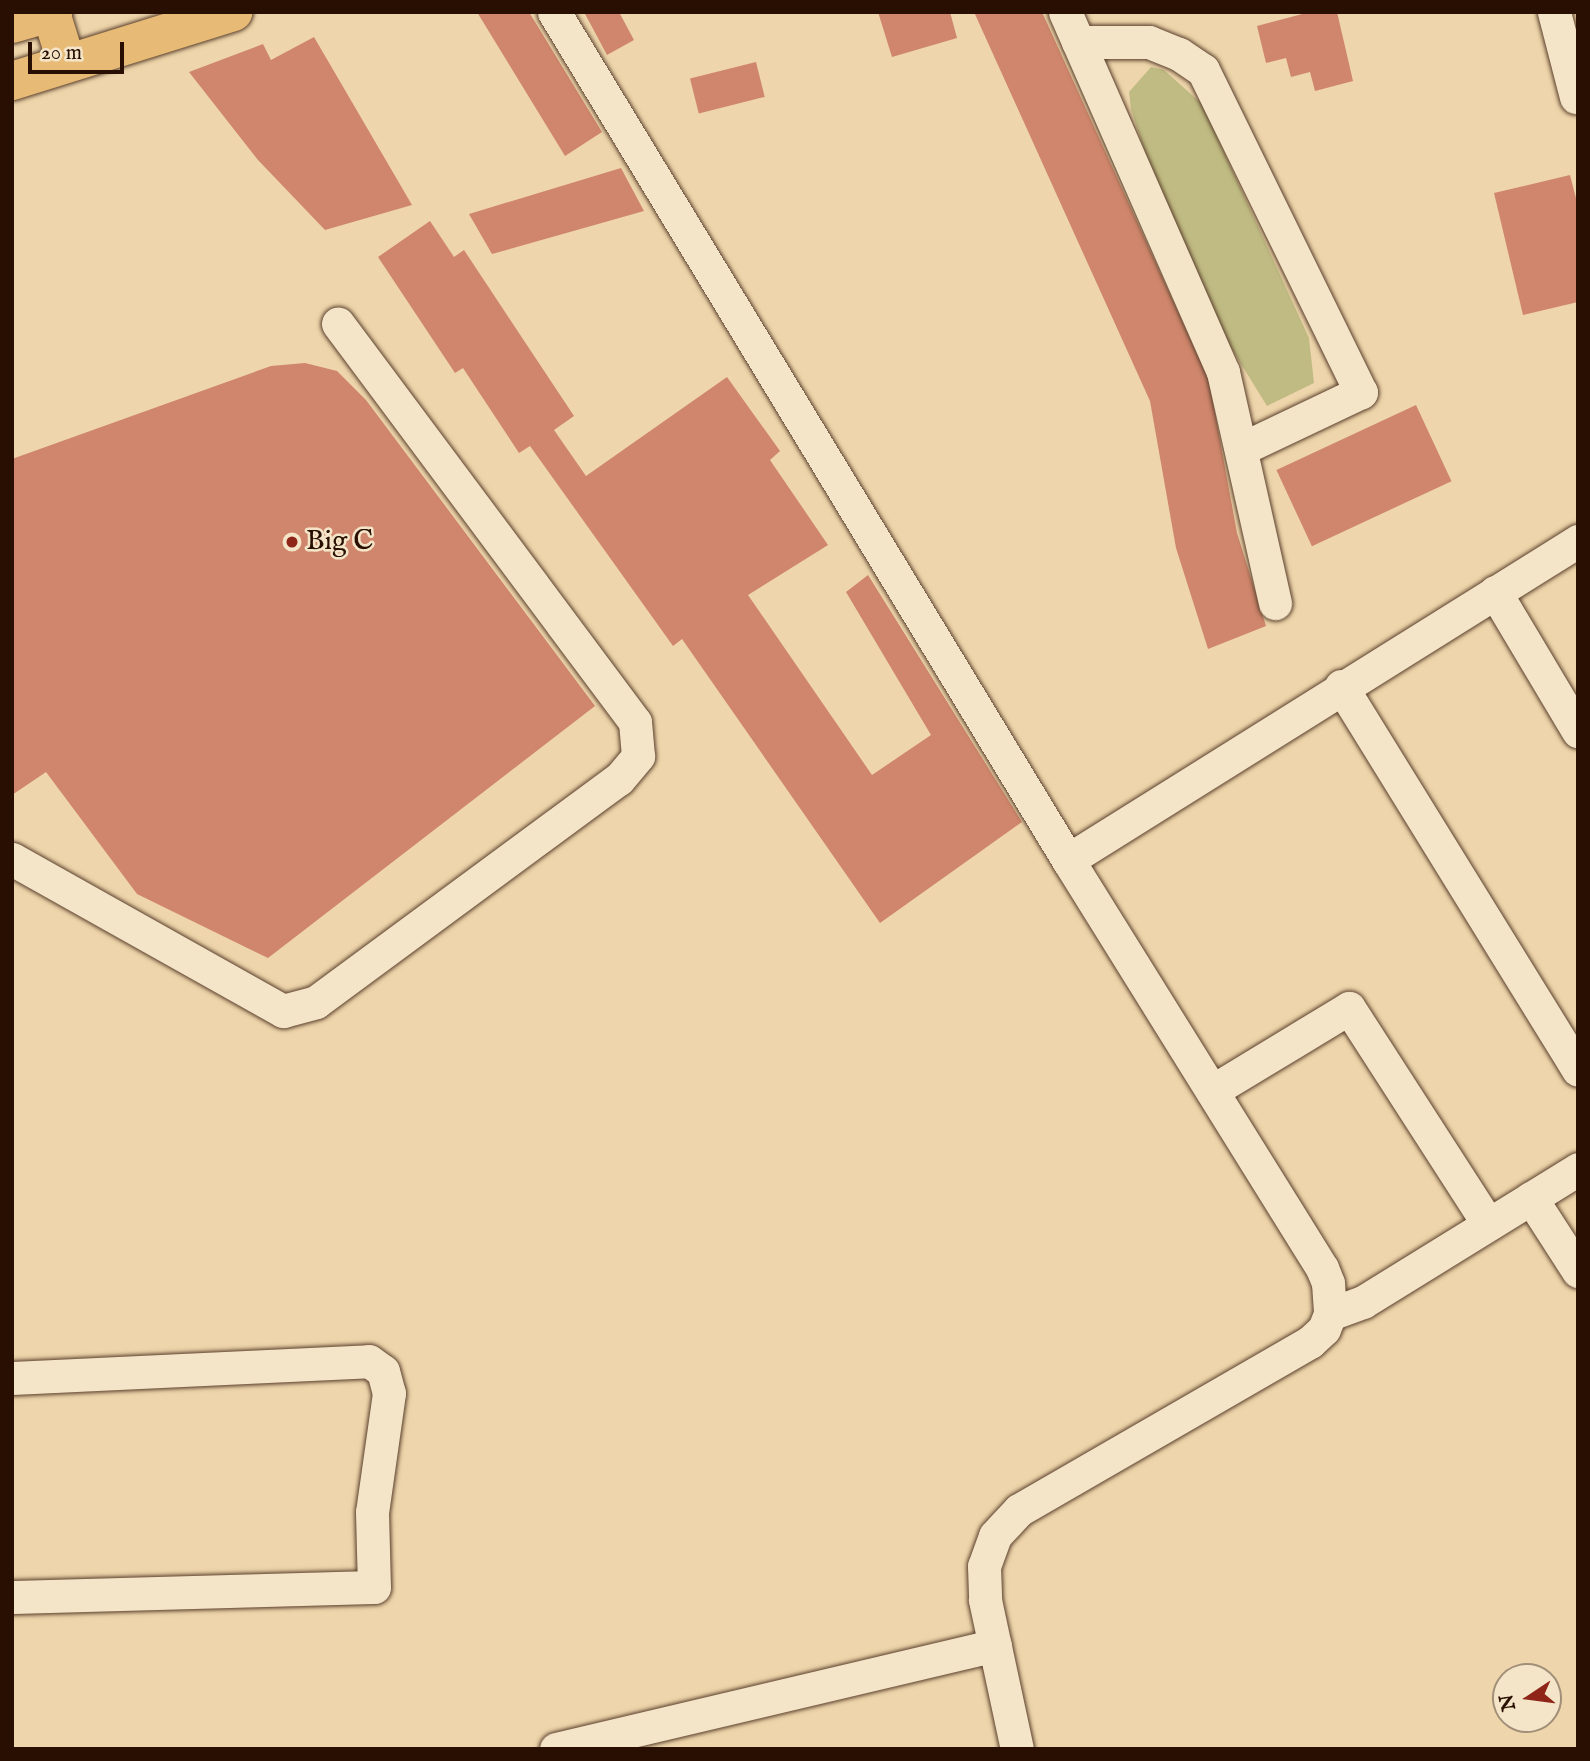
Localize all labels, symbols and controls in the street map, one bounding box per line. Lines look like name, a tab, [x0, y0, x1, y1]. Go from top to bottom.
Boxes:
scale bar	[32, 28, 128, 72]
text: 20 m	[41, 40, 82, 67]
place label: Big C	[306, 525, 373, 559]
marker: Big C	[284, 534, 300, 550]
north arrow	[1492, 1663, 1562, 1733]
text: N	[1495, 1692, 1522, 1713]

